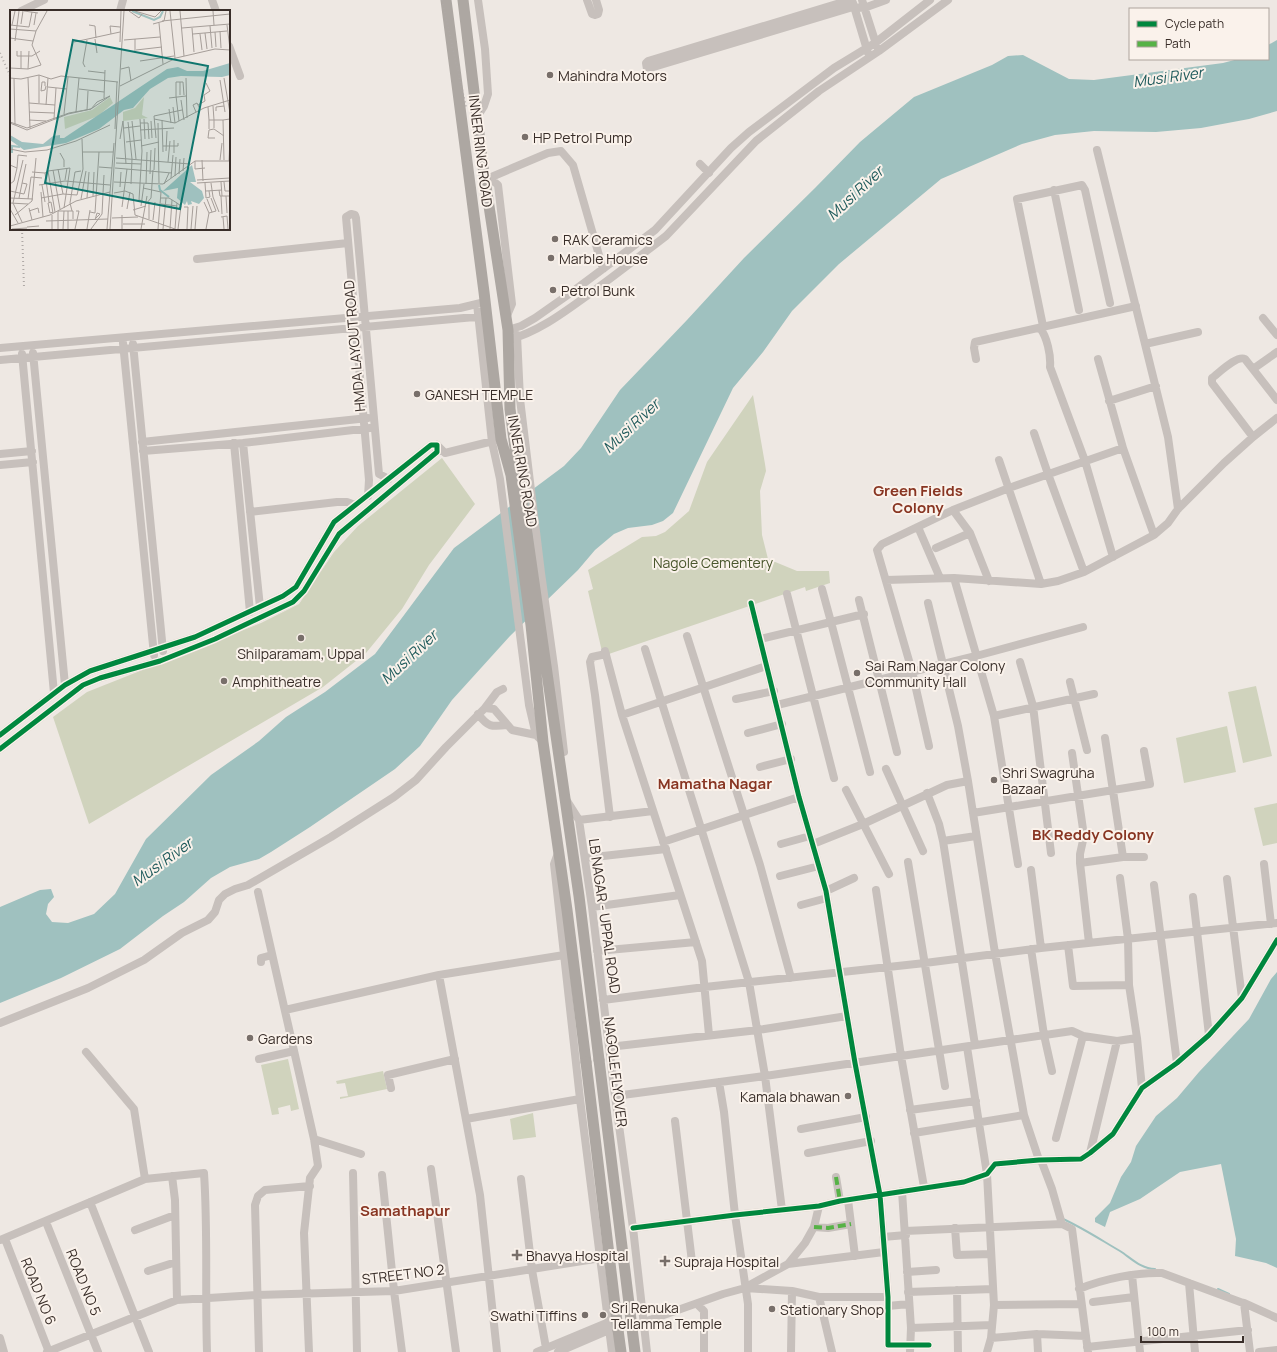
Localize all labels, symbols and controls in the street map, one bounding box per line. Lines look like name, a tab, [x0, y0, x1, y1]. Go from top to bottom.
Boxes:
legend	[1129, 8, 1269, 60]
inset map	[10, 10, 230, 230]
text: Cycle path	[1165, 15, 1224, 32]
text: Path	[1165, 35, 1191, 52]
water label: Musi River	[1132, 61, 1207, 92]
place label: Mahindra Motors	[558, 66, 667, 85]
marker: Mahindra Motors	[545, 70, 555, 80]
street label: INNER RING ROAD	[465, 94, 497, 208]
place label: HP Petrol Pump	[533, 128, 632, 147]
marker: HP Petrol Pump	[520, 132, 530, 142]
water label: Musi River	[822, 160, 890, 225]
place label: RAK Ceramics	[563, 230, 653, 249]
marker: RAK Ceramics	[550, 234, 560, 244]
place label: Marble House	[559, 249, 648, 268]
marker: Marble House	[546, 253, 556, 263]
street label: HMDA LAYOUT ROAD	[339, 279, 369, 413]
place label: Petrol Bunk	[561, 281, 636, 300]
marker: Petrol Bunk	[548, 285, 558, 295]
place label: GANESH TEMPLE	[425, 385, 533, 404]
marker: GANESH TEMPLE	[412, 389, 422, 399]
water label: Musi River	[598, 393, 666, 458]
street label: INNER RING ROAD	[504, 414, 542, 528]
district label: Green Fields Colony	[873, 480, 963, 518]
park label: Nagole Cementery	[653, 553, 774, 572]
water label: Musi River	[376, 624, 444, 689]
marker: Shilparamam, Uppal	[296, 633, 306, 643]
place label: Shilparamam, Uppal	[237, 644, 365, 663]
place label: Sai Ram Nagar Colony Community Hall	[865, 656, 1006, 691]
marker: Sai Ram Nagar Colony Community Hall	[852, 668, 862, 678]
place label: Amphitheatre	[232, 672, 321, 691]
marker: Amphitheatre	[219, 676, 229, 686]
place label: Shri Swagruha Bazaar	[1002, 763, 1095, 798]
district label: Mamatha Nagar	[658, 773, 772, 794]
marker: Shri Swagruha Bazaar	[989, 775, 999, 785]
district label: BK Reddy Colony	[1032, 824, 1155, 845]
water label: Musi River	[127, 831, 199, 891]
street label: LB NAGAR - UPPAL ROAD	[585, 837, 625, 995]
street label: NAGOLE FLYOVER	[600, 1016, 632, 1128]
place label: Gardens	[258, 1029, 313, 1048]
marker: Gardens	[245, 1033, 255, 1043]
place label: Kamala bhawan	[740, 1087, 840, 1106]
marker: Kamala bhawan	[843, 1091, 853, 1101]
district label: Samathapur	[360, 1200, 450, 1221]
street label: ROAD NO 5	[62, 1246, 106, 1318]
place label: Bhavya Hospital	[526, 1246, 628, 1265]
marker: Bhavya Hospital	[511, 1249, 523, 1261]
place label: Supraja Hospital	[674, 1252, 779, 1271]
street label: ROAD NO 6	[17, 1255, 61, 1327]
marker: Supraja Hospital	[659, 1255, 671, 1267]
street label: STREET NO 2	[361, 1260, 445, 1288]
place label: Sri Renuka Tellamma Temple	[611, 1298, 722, 1333]
place label: Stationary Shop	[780, 1300, 884, 1319]
marker: Stationary Shop	[767, 1304, 777, 1314]
place label: Swathi Tiffins	[490, 1306, 577, 1325]
marker: Swathi Tiffins	[580, 1310, 590, 1320]
marker: Sri Renuka Tellamma Temple	[598, 1310, 608, 1320]
scale bar	[1141, 1318, 1243, 1344]
text: 100 m	[1147, 1323, 1179, 1340]

